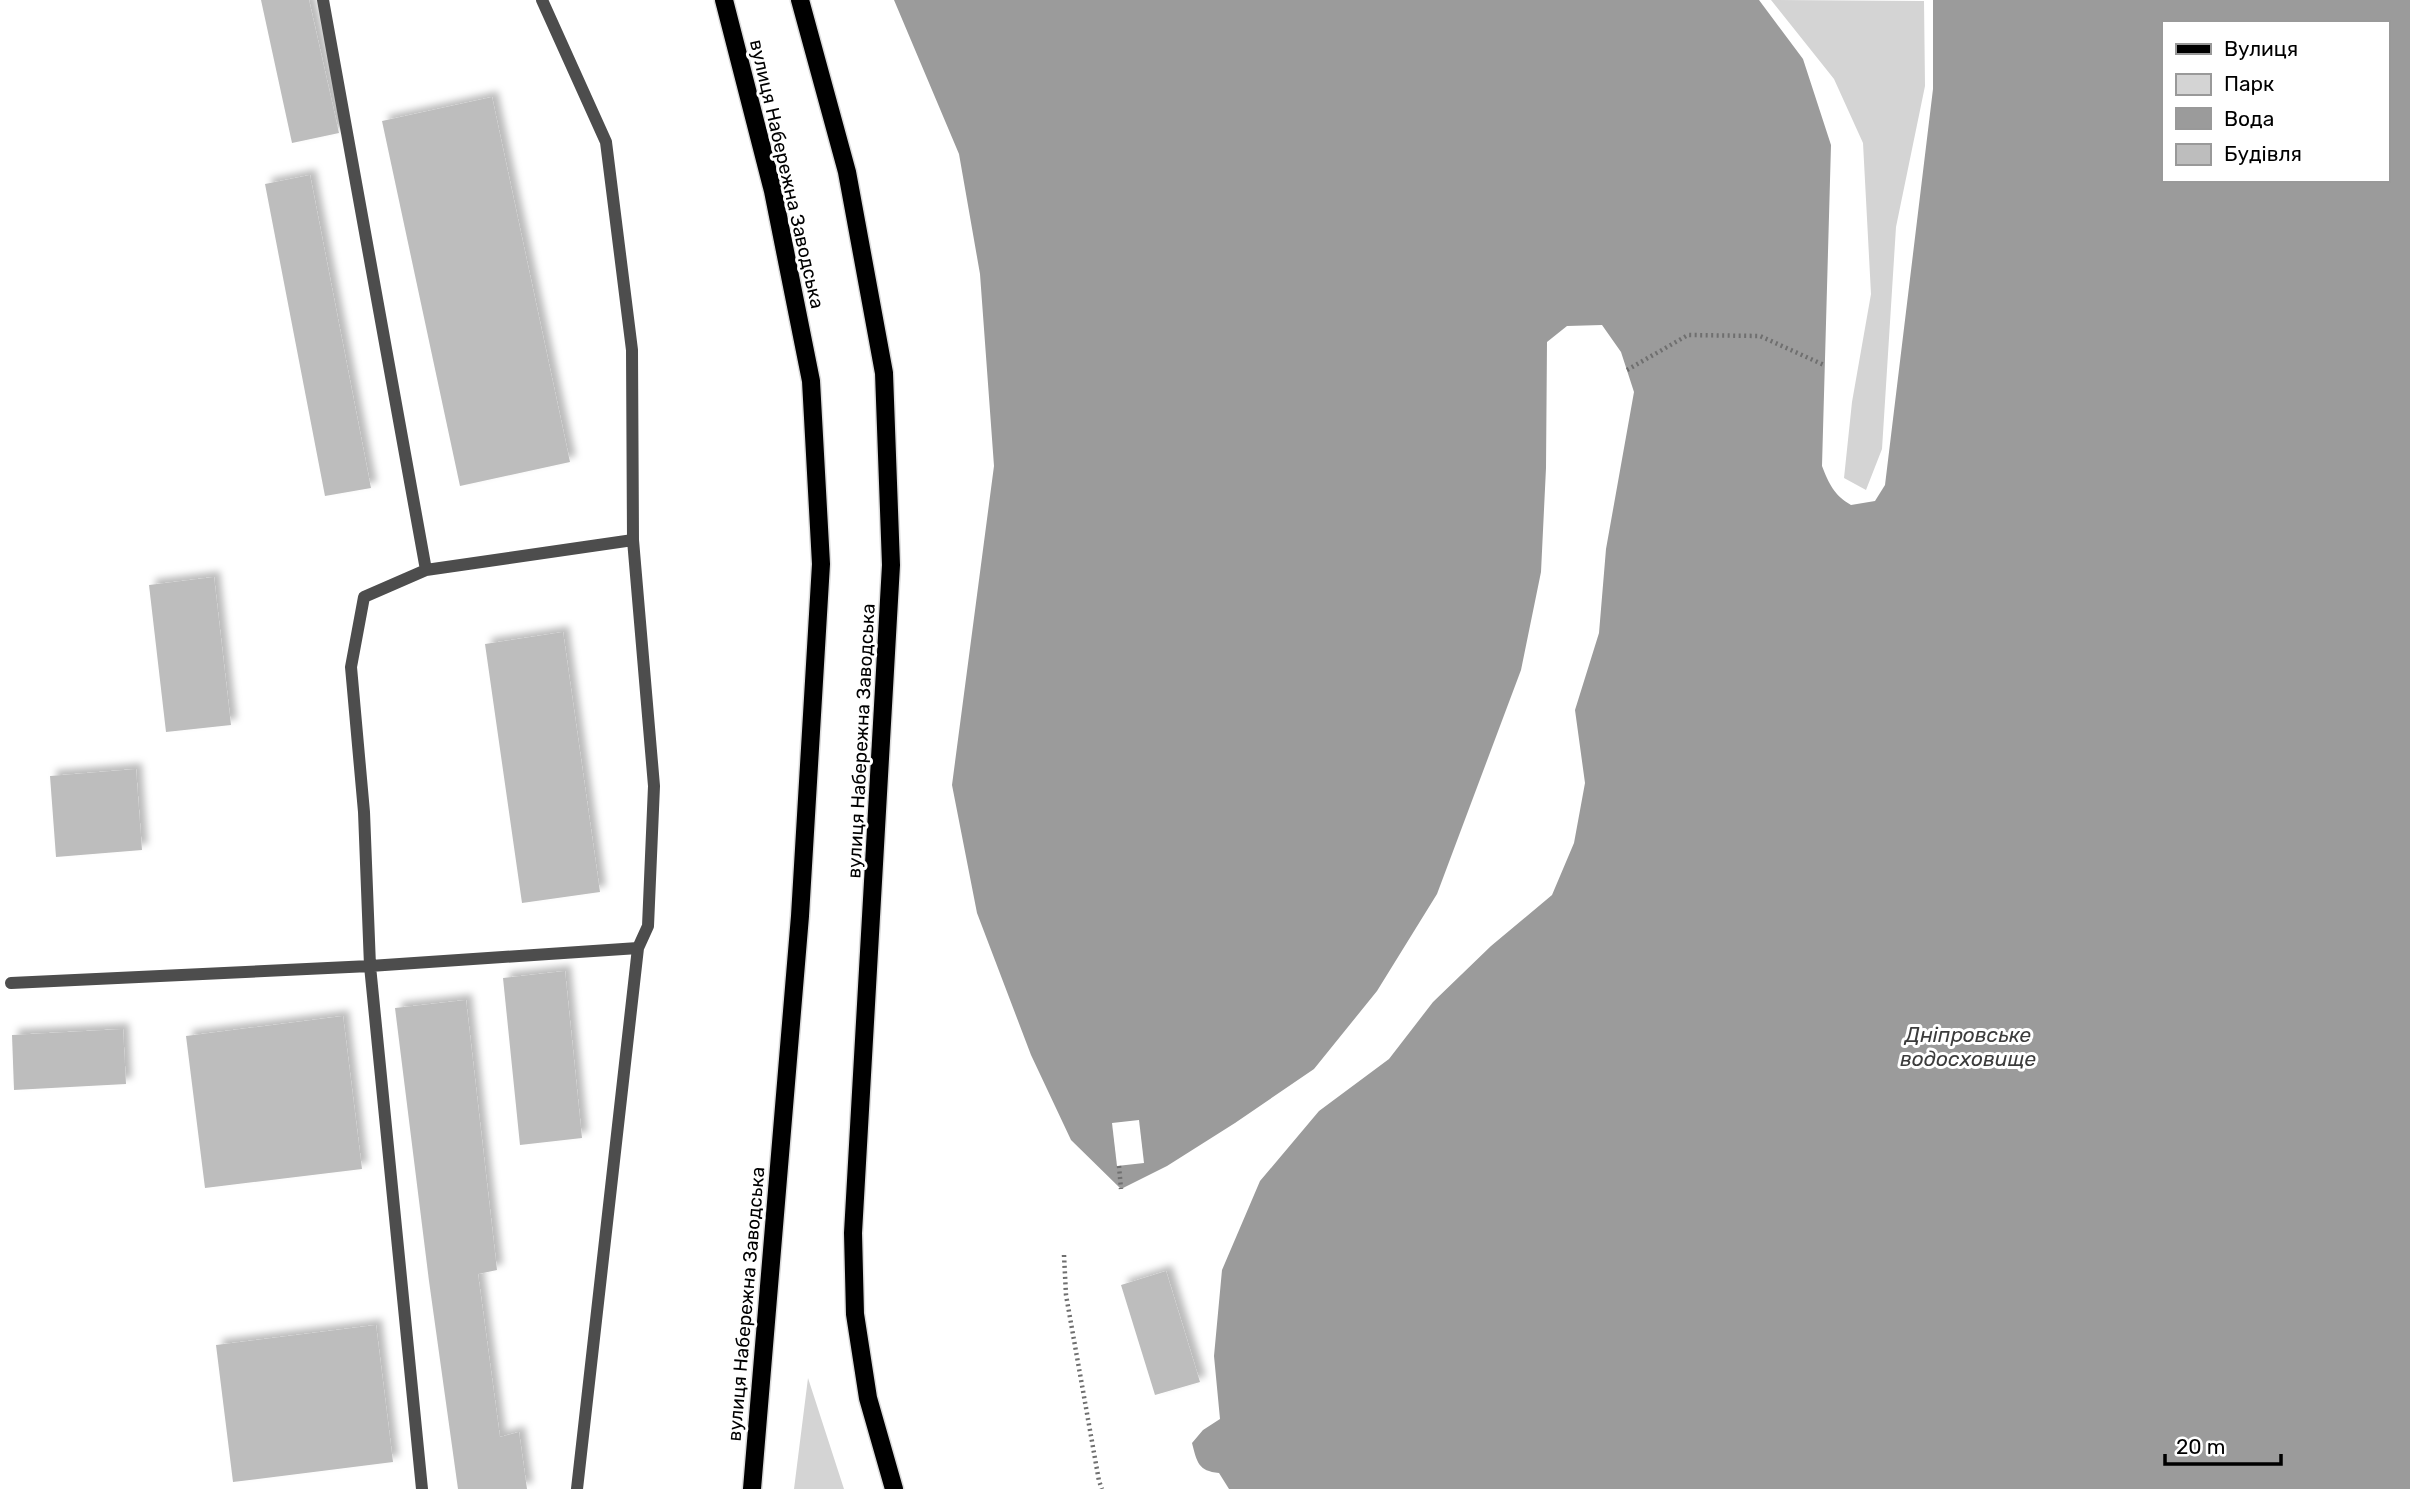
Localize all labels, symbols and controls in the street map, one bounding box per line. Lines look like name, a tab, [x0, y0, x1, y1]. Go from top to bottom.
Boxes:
legend	[2162, 21, 2389, 182]
text: Вулиця	[2224, 36, 2298, 61]
street label: вулиця Набережна Заводська	[745, 37, 829, 311]
text: Парк	[2224, 71, 2274, 96]
text: Вода	[2224, 106, 2274, 131]
text: Будівля	[2224, 141, 2302, 166]
street label: вулиця Набережна Заводська	[842, 603, 880, 879]
water label: Дніпровське водосховище	[1900, 1022, 2036, 1071]
street label: вулиця Набережна Заводська	[723, 1166, 769, 1442]
scale bar	[2165, 1422, 2280, 1466]
text: 20 m	[2176, 1434, 2225, 1459]

